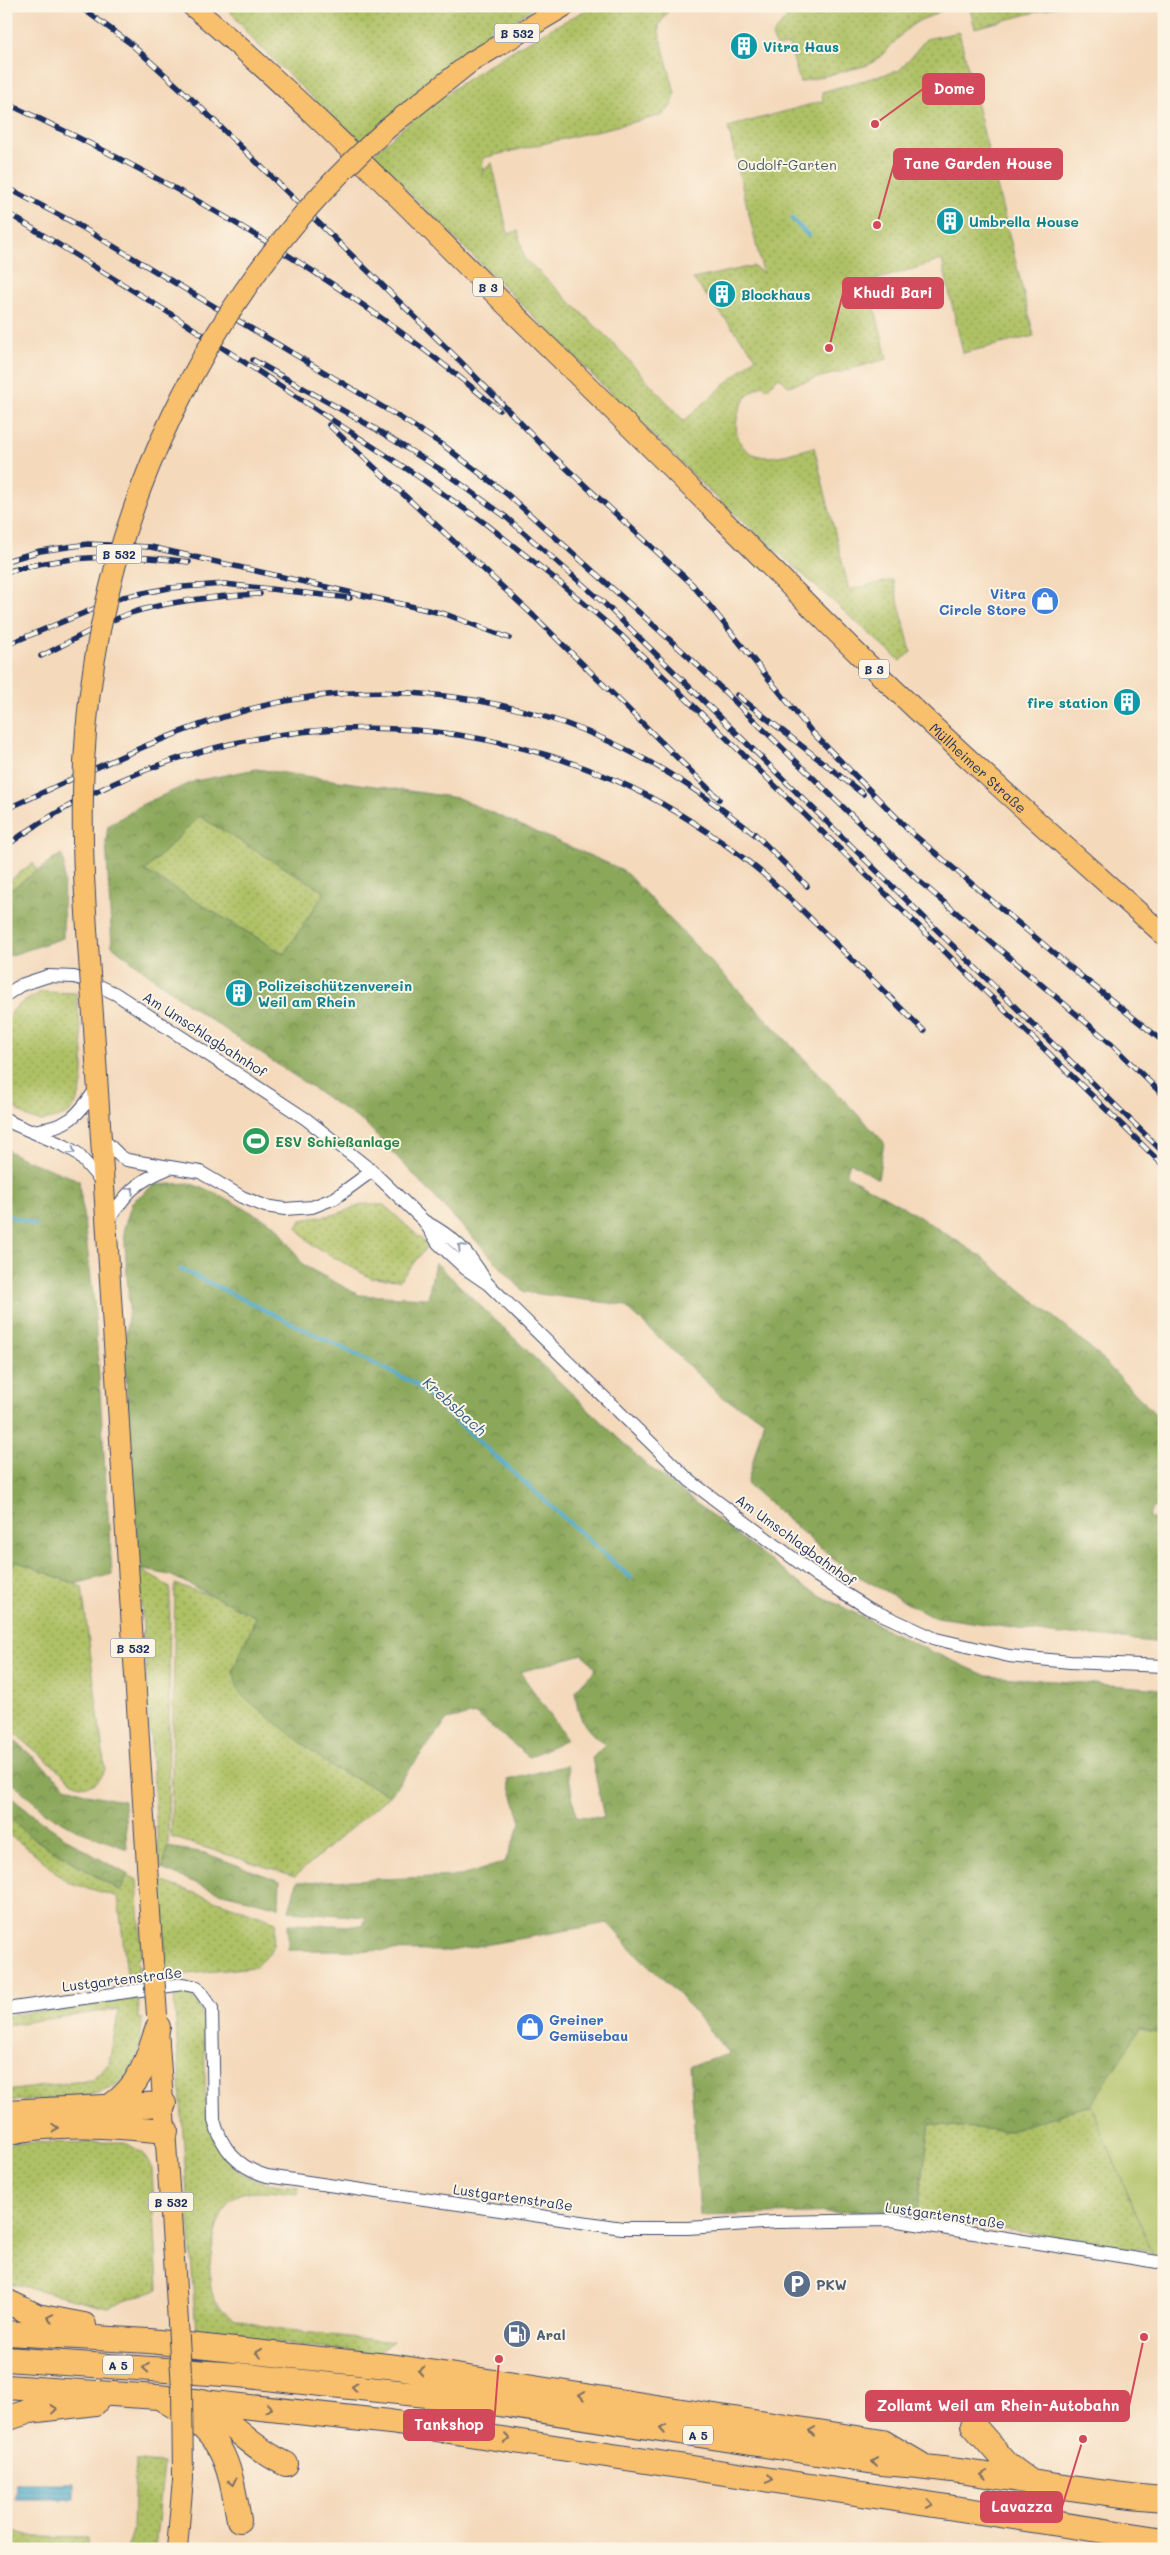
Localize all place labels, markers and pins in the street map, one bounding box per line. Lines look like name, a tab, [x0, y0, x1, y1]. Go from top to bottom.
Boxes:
building icon: Vitra Haus	[729, 31, 759, 61]
place label: Vitra Haus	[763, 37, 839, 56]
callout: Dome	[923, 74, 984, 104]
callout: Tane Garden House	[894, 149, 1062, 179]
building icon: Umbrella House	[935, 206, 965, 236]
place label: Umbrella House	[969, 212, 1079, 231]
callout: Khudi Bari	[843, 278, 943, 308]
building icon: Blockhaus	[707, 279, 737, 309]
place label: Blockhaus	[741, 285, 810, 304]
place label: Vitra Circle Store	[939, 584, 1026, 619]
shop icon: Vitra Circle Store	[1030, 586, 1060, 616]
building icon: fire station	[1112, 687, 1142, 717]
place label: fire station	[1027, 693, 1108, 712]
place label: Polizeischützenverein Weil am Rhein	[258, 976, 412, 1011]
building icon: Polizeischützenverein Weil am Rhein	[224, 978, 254, 1008]
sports icon: ESV Schießanlage	[241, 1126, 271, 1156]
place label: ESV Schießanlage	[275, 1132, 400, 1151]
place label: Greiner Gemüsebau	[549, 2010, 628, 2045]
shop icon: Greiner Gemüsebau	[515, 2012, 545, 2042]
parking icon: PKW	[782, 2269, 812, 2299]
place label: PKW	[816, 2275, 847, 2294]
fuel station icon: Aral	[502, 2319, 532, 2349]
place label: Aral	[536, 2325, 565, 2344]
callout: Zollamt Weil am Rhein-Autobahn	[866, 2391, 1129, 2421]
callout: Tankshop	[404, 2410, 494, 2440]
callout: Lavazza	[981, 2492, 1062, 2522]

